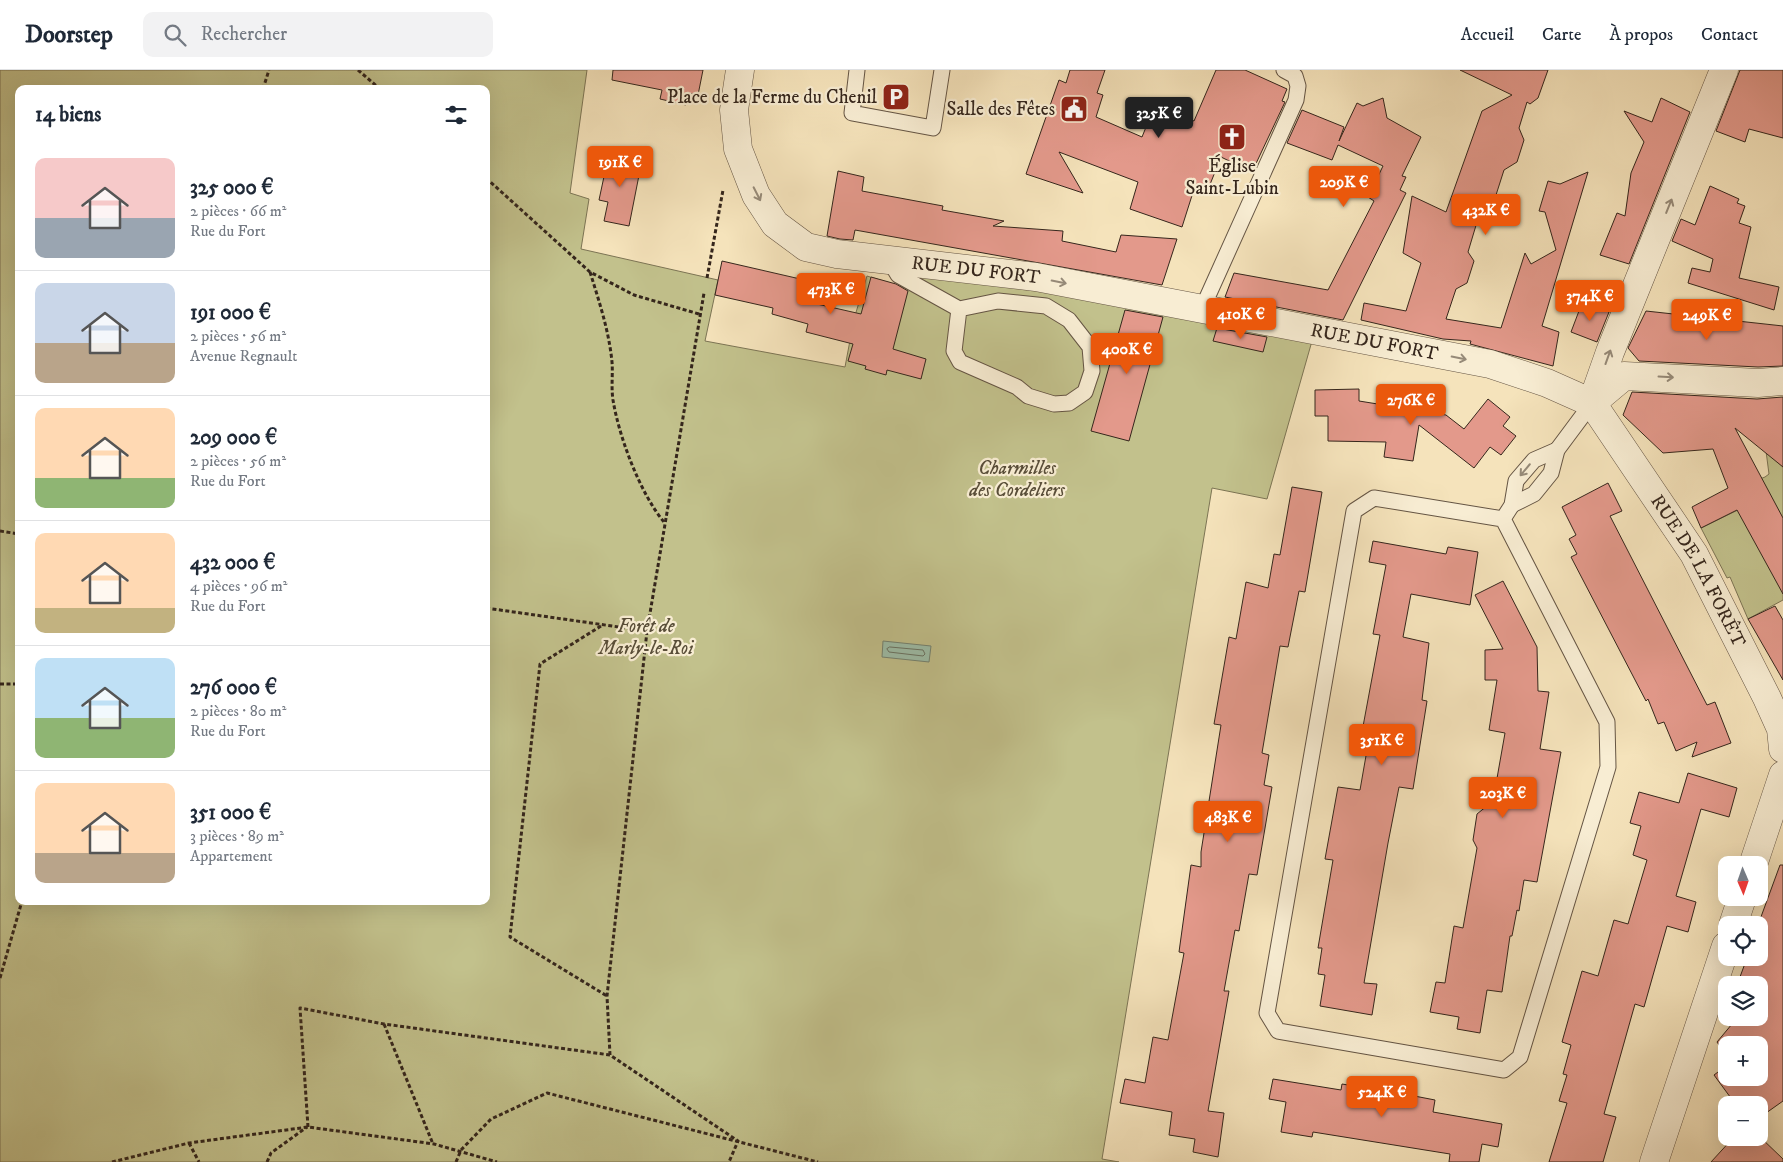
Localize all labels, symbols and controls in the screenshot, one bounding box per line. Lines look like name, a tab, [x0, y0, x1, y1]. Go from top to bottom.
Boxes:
search box	[143, 12, 493, 57]
text: Doorstep	[25, 20, 113, 50]
icon: search	[161, 21, 189, 49]
text: Rechercher	[201, 23, 287, 46]
text: Accueil	[1461, 24, 1514, 46]
text: Carte	[1542, 24, 1581, 46]
text: À propos	[1609, 24, 1673, 46]
text: Contact	[1701, 24, 1758, 46]
parking icon: Place de la Ferme du Chenil	[881, 82, 911, 112]
place label: Place de la Ferme du Chenil	[667, 86, 877, 109]
public building icon: Salle des Fêtes	[1059, 94, 1089, 124]
pin: 325K €	[1118, 97, 1200, 139]
place label: Salle des Fêtes	[947, 98, 1055, 121]
icon: filters	[442, 101, 470, 129]
text: 14 biens	[35, 102, 101, 128]
text: 325K €	[1136, 103, 1182, 123]
church icon: Église Saint-Lubin	[1217, 122, 1247, 152]
pin: 191K €	[579, 146, 661, 188]
text: 191K €	[598, 152, 642, 172]
place label: Église Saint-Lubin	[1185, 154, 1279, 200]
pin: 209K €	[1303, 166, 1385, 208]
text: 209K €	[1320, 172, 1368, 192]
text: 325 000 €	[190, 175, 274, 201]
icon: home	[75, 178, 135, 238]
one-way arrow	[753, 186, 762, 201]
pin: 432K €	[1445, 194, 1527, 236]
one-way arrow	[1665, 199, 1674, 214]
text: 432K €	[1462, 200, 1510, 220]
text: 2 pièces · 66 m²	[190, 201, 286, 221]
text: Rue du Fort	[190, 221, 266, 241]
street label: RUE DU FORT	[910, 251, 1042, 289]
pin: 473K €	[790, 272, 872, 315]
one-way arrow	[1050, 277, 1066, 287]
text: 473K €	[807, 279, 855, 299]
pin: 374K €	[1549, 280, 1631, 322]
text: 374K €	[1566, 286, 1614, 306]
pin: 410K €	[1200, 298, 1282, 340]
pin: 249K €	[1666, 298, 1748, 341]
text: 191 000 €	[190, 300, 271, 326]
icon: home	[75, 303, 135, 363]
text: 410K €	[1217, 304, 1265, 324]
text: 249K €	[1682, 305, 1732, 325]
street label: RUE DU FORT	[1309, 318, 1441, 365]
text: 2 pièces · 56 m²	[190, 326, 286, 346]
pin: 400K €	[1086, 332, 1168, 375]
text: 400K €	[1102, 339, 1152, 359]
text: Avenue Regnault	[190, 346, 297, 366]
one-way arrow	[1604, 349, 1613, 365]
one-way arrow	[1451, 354, 1467, 364]
one-way arrow	[1658, 372, 1674, 381]
pin: 276K €	[1370, 384, 1452, 426]
text: 276K €	[1387, 390, 1435, 410]
text: 209 000 €	[190, 425, 277, 451]
icon: home	[75, 428, 135, 488]
text: 2 pièces · 56 m²	[190, 451, 286, 471]
park label: Charmilles des Cordeliers	[968, 457, 1066, 502]
one-way arrow	[1519, 464, 1531, 477]
text: Rue du Fort	[190, 471, 266, 491]
street label: RUE DE LA FORÊT	[1646, 490, 1751, 651]
text: 432 000 €	[190, 550, 275, 576]
icon: home	[75, 553, 135, 613]
text: 4 pièces · 96 m²	[190, 576, 287, 596]
text: Rue du Fort	[190, 596, 266, 616]
park label: Forêt de Marly-le-Roi	[597, 615, 694, 660]
text: 276 000 €	[190, 675, 277, 701]
icon: home	[75, 678, 135, 738]
text: 2 pièces · 80 m²	[190, 701, 286, 721]
text: Rue du Fort	[190, 721, 266, 741]
pin: 351K €	[1341, 724, 1423, 766]
text: 351K €	[1360, 730, 1404, 750]
pin: 203K €	[1462, 776, 1544, 819]
text: 203K €	[1480, 783, 1526, 803]
text: 351 000 €	[190, 800, 271, 826]
pin: 483K €	[1187, 800, 1269, 843]
icon: home	[75, 803, 135, 863]
text: 483K €	[1204, 807, 1252, 827]
text: 3 pièces · 89 m²	[190, 826, 284, 846]
text: Appartement	[190, 846, 273, 866]
north arrow	[1718, 856, 1768, 906]
map controls	[1718, 856, 1768, 1146]
button: locate	[1718, 916, 1768, 966]
button: layers	[1718, 976, 1768, 1026]
button: +	[1718, 1036, 1768, 1086]
pin: 524K €	[1341, 1076, 1423, 1118]
text: 524K €	[1357, 1082, 1407, 1102]
button: −	[1718, 1096, 1768, 1146]

